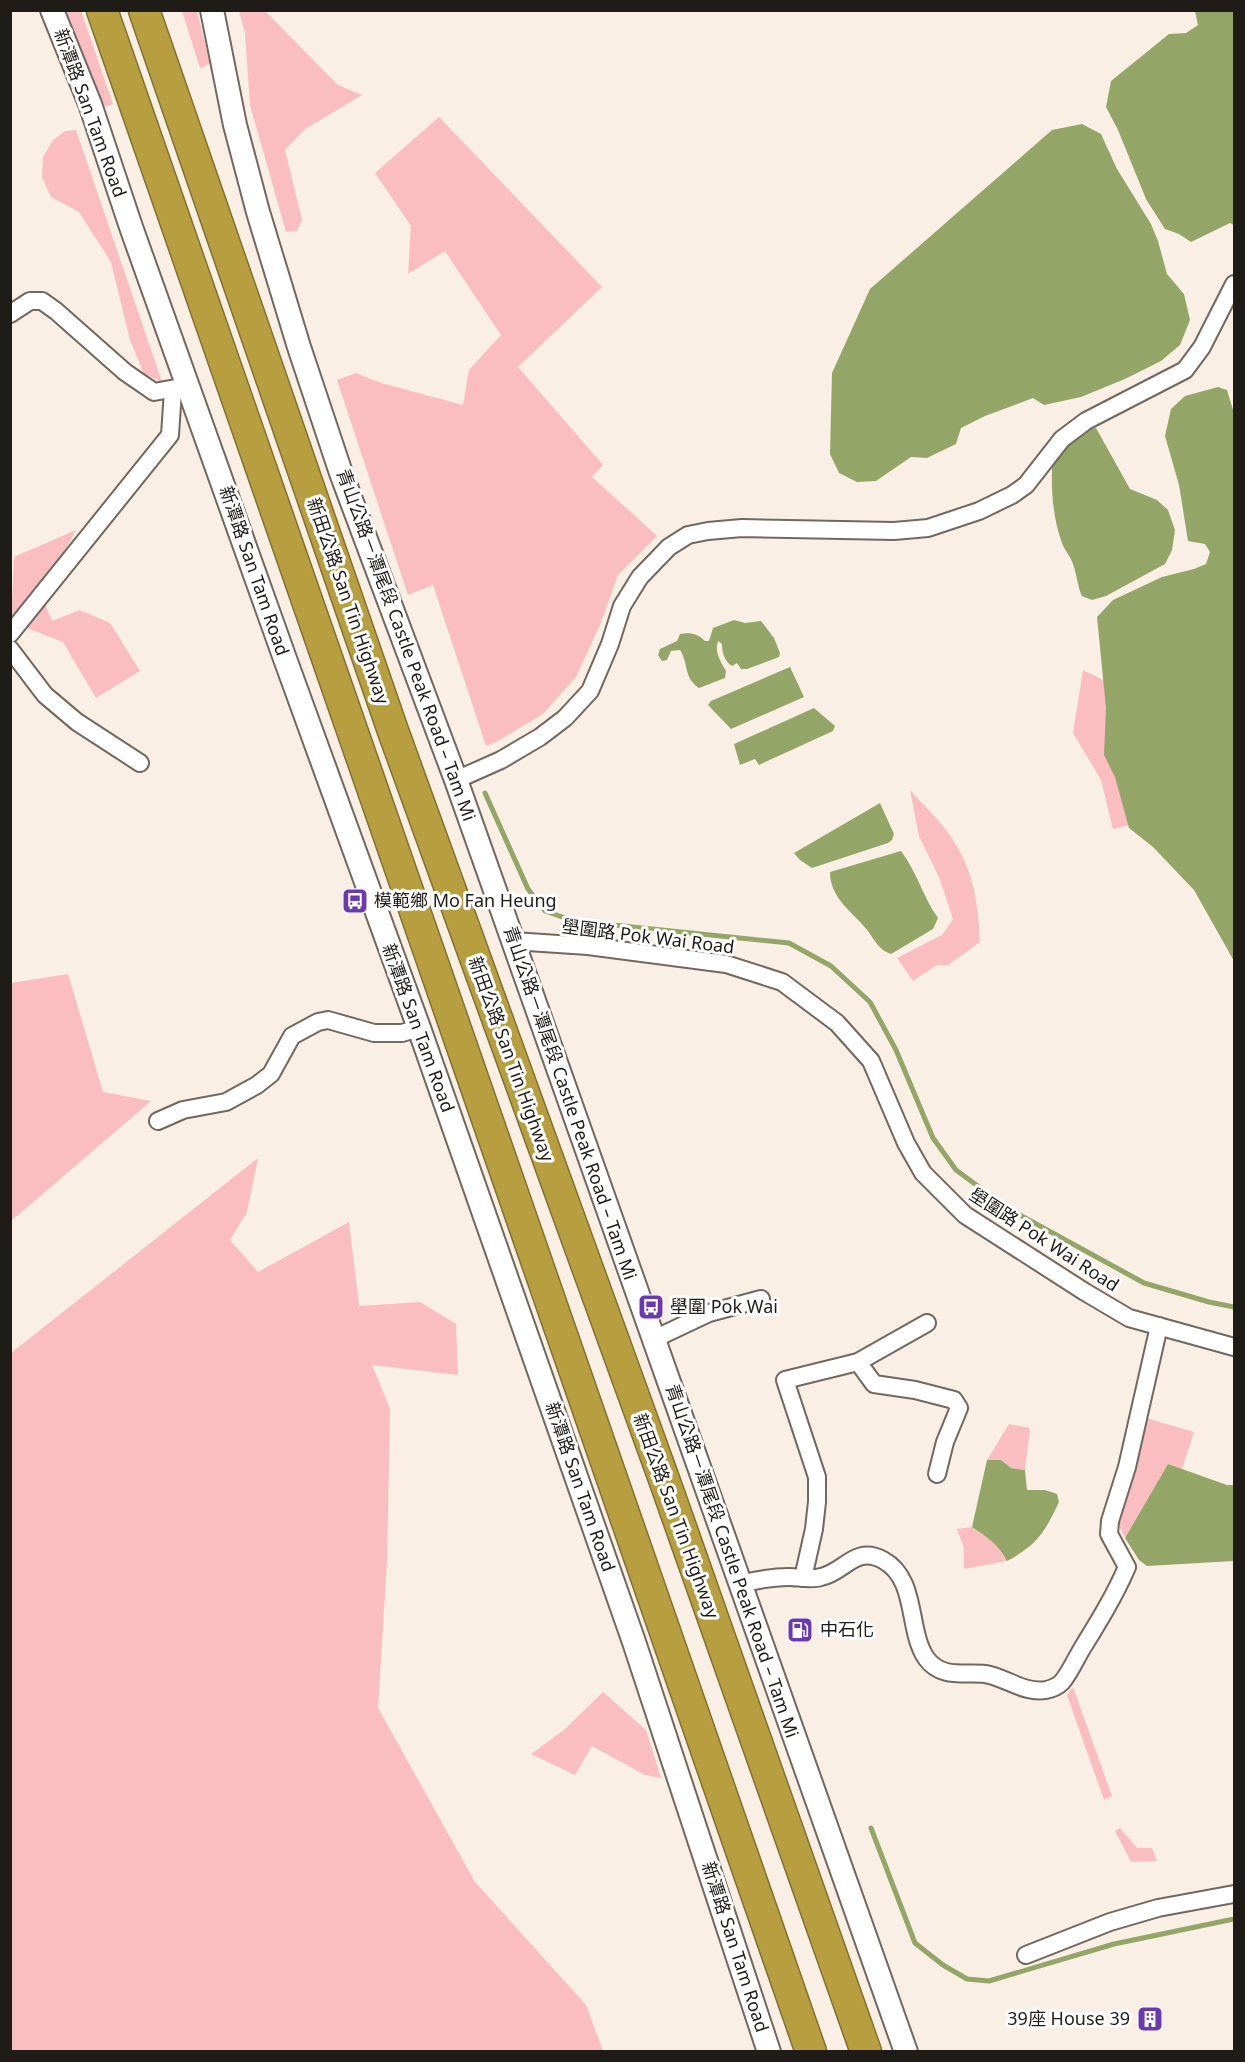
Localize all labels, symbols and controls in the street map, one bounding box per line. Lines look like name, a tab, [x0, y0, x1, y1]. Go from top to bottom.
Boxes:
street label: 新潭路 San Tam Road	[49, 25, 133, 200]
street label: 青山公路－潭尾段 Castle Peak Road – Tam Mi	[332, 465, 482, 824]
street label: 新潭路 San Tam Road	[215, 483, 295, 659]
street label: 新田公路 San Tin Highway	[302, 494, 396, 708]
bus stop icon: 模範鄉 Mo Fan Heung	[340, 886, 370, 916]
place label: 模範鄉 Mo Fan Heung	[374, 888, 557, 912]
street label: 壆圍路 Pok Wai Road	[560, 914, 736, 959]
street label: 青山公路－潭尾段 Castle Peak Road – Tam Mi	[499, 922, 643, 1283]
street label: 新潭路 San Tam Road	[377, 940, 461, 1115]
street label: 新田公路 San Tin Highway	[464, 953, 561, 1165]
street label: 壆圍路 Pok Wai Road	[965, 1182, 1124, 1297]
bus stop icon: 壆圍 Pok Wai	[636, 1292, 666, 1322]
place label: 壆圍 Pok Wai	[670, 1294, 778, 1318]
street label: 青山公路－潭尾段 Castle Peak Road – Tam Mi	[661, 1380, 805, 1741]
street label: 新潭路 San Tam Road	[541, 1399, 621, 1575]
street label: 新田公路 San Tin Highway	[629, 1410, 726, 1622]
fuel station icon: 中石化	[785, 1615, 815, 1645]
place label: 中石化	[820, 1617, 874, 1641]
street label: 新潭路 San Tam Road	[697, 1858, 775, 2035]
building icon: 39座 House 39	[1135, 2004, 1165, 2034]
place label: 39座 House 39	[1007, 2006, 1130, 2030]

